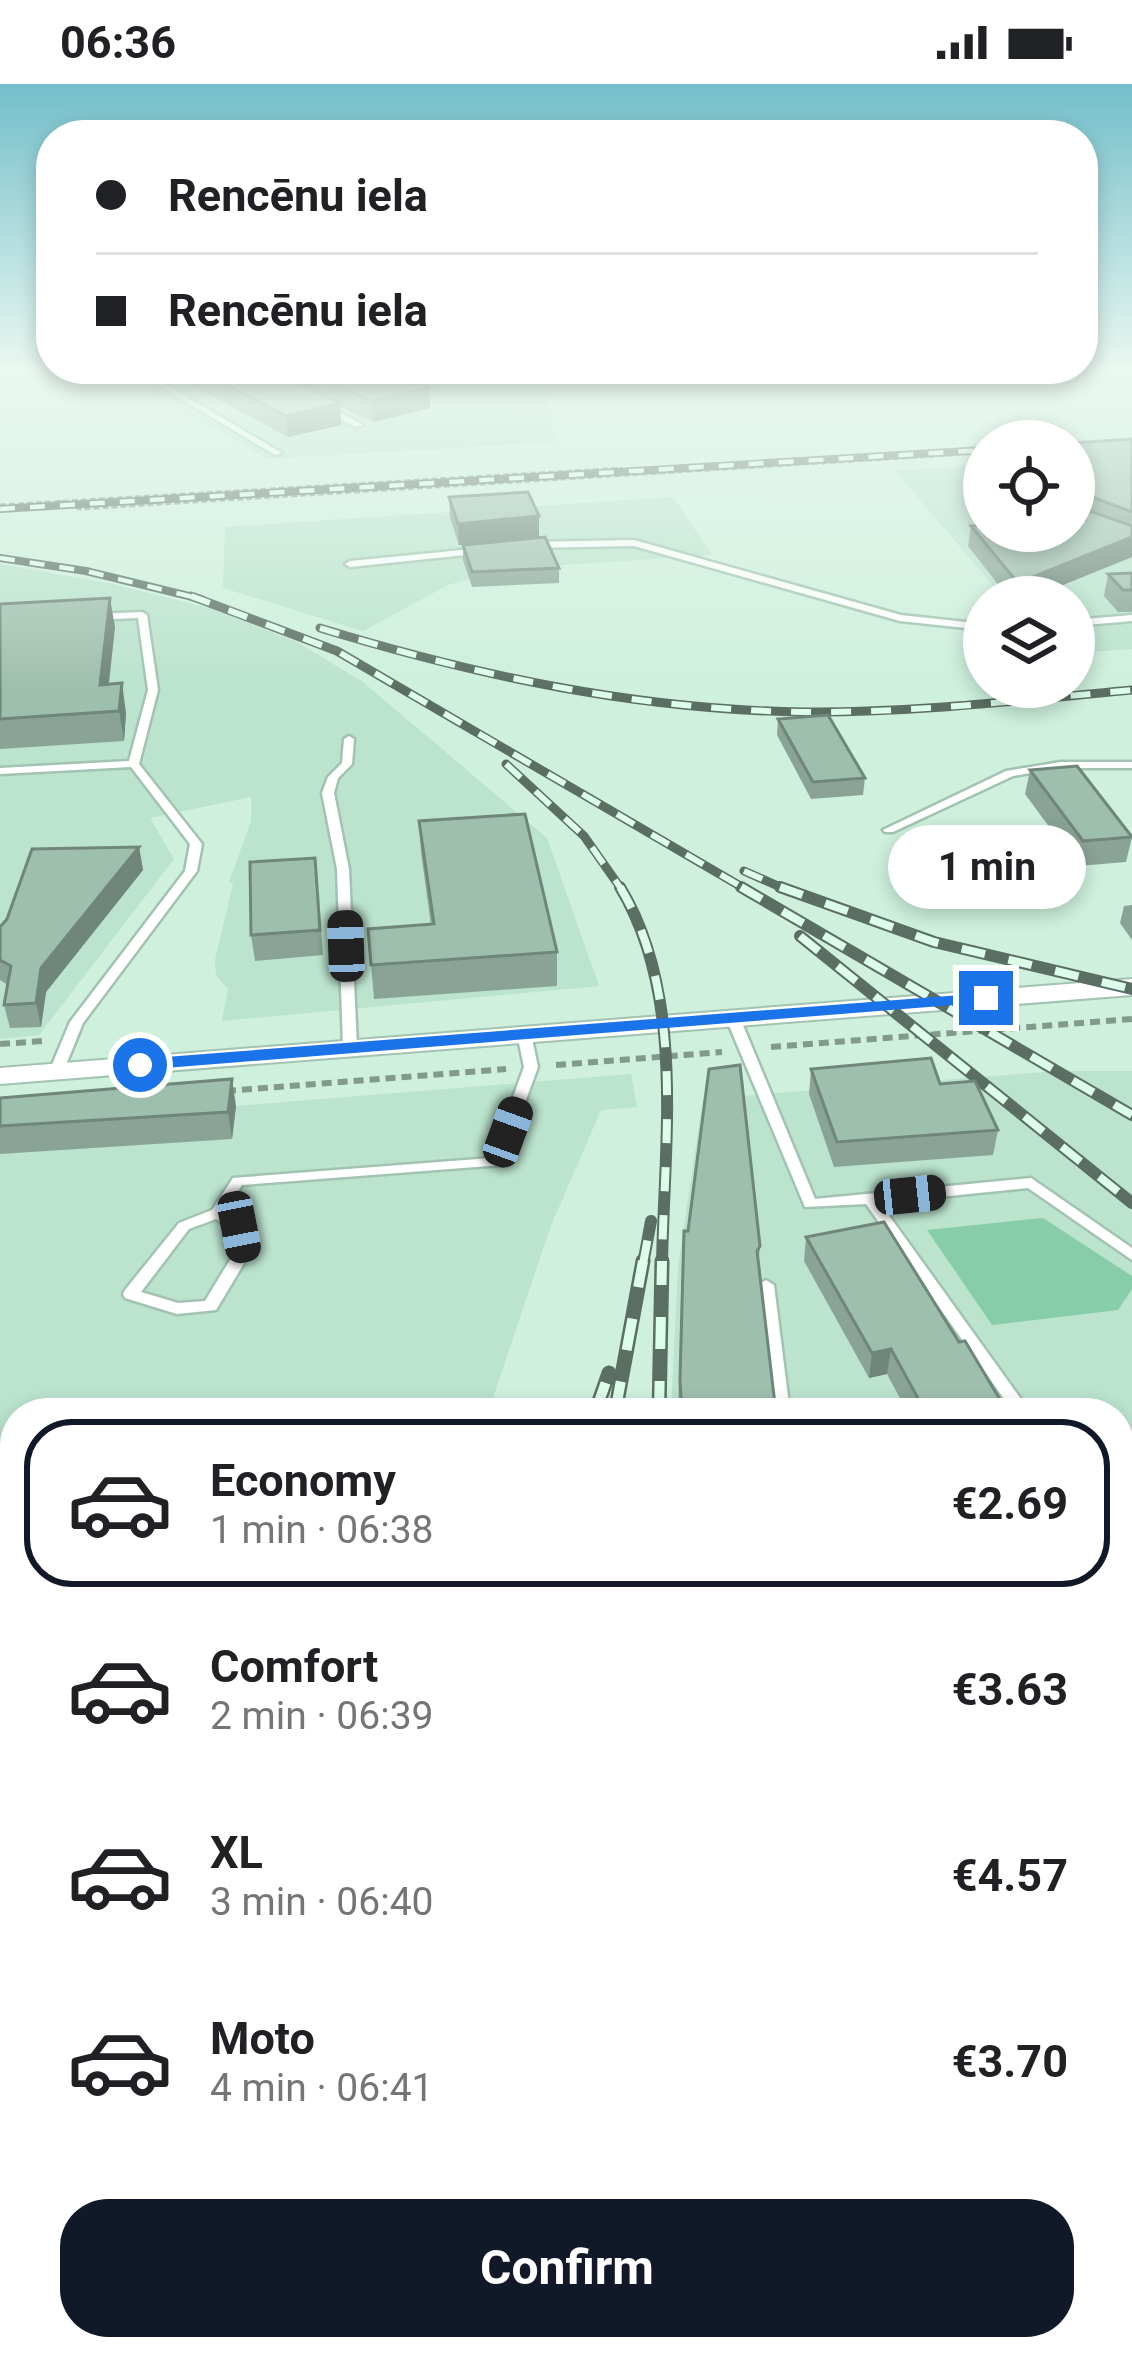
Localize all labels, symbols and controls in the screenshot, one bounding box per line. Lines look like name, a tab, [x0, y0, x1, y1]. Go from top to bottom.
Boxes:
text: 06:36	[60, 16, 176, 69]
text: Rencēnu iela	[168, 169, 428, 222]
text: Rencēnu iela	[168, 284, 428, 337]
map controls	[963, 420, 1095, 708]
button: locate	[963, 420, 1095, 552]
button: layers	[963, 576, 1095, 708]
callout: 1 min	[887, 824, 1085, 908]
text: 1 min	[938, 844, 1036, 890]
car	[327, 909, 365, 983]
route end	[959, 971, 1013, 1025]
route start	[113, 1038, 167, 1092]
car	[479, 1092, 537, 1172]
car	[872, 1173, 948, 1217]
car	[214, 1188, 264, 1266]
icon: car	[66, 1449, 174, 1557]
text: Economy	[210, 1454, 396, 1507]
text: €2.69	[952, 1477, 1068, 1530]
text: 1 min · 06:38	[210, 1507, 433, 1553]
icon: car	[66, 1635, 174, 1743]
text: Comfort	[210, 1640, 378, 1693]
text: €3.63	[952, 1663, 1068, 1716]
text: 2 min · 06:39	[210, 1693, 433, 1739]
icon: car	[66, 1821, 174, 1929]
text: XL	[210, 1826, 263, 1879]
text: €4.57	[952, 1849, 1068, 1902]
text: 3 min · 06:40	[210, 1879, 433, 1925]
icon: car	[66, 2007, 174, 2115]
text: Moto	[210, 2012, 315, 2065]
text: €3.70	[952, 2035, 1068, 2088]
text: 4 min · 06:41	[210, 2065, 433, 2111]
button: Confirm	[60, 2199, 1074, 2337]

